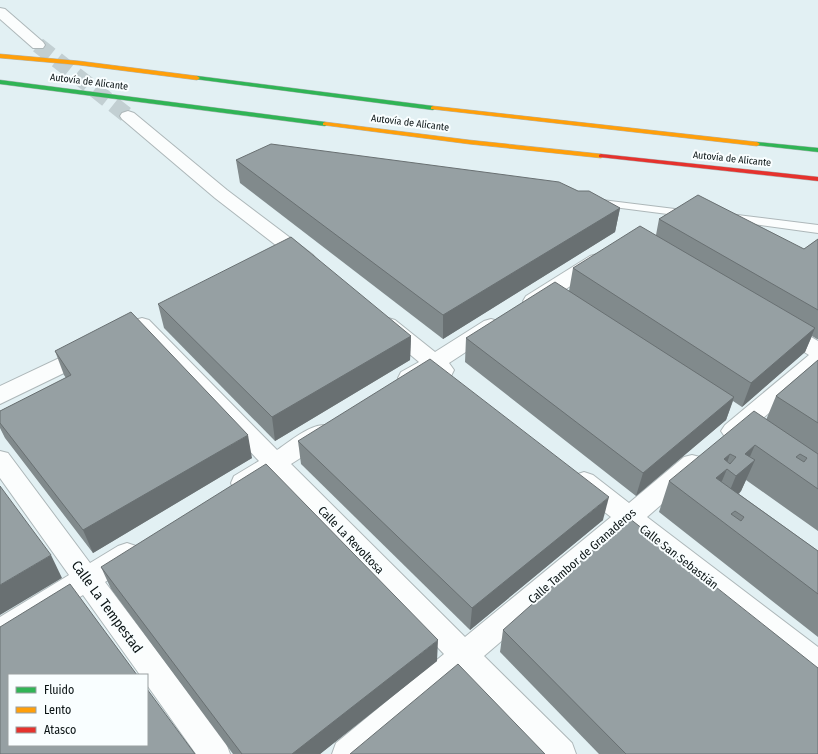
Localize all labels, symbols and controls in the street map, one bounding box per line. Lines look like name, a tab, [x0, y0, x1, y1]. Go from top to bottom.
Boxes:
street label: Autovía de Alicante	[49, 70, 129, 93]
street label: Autovía de Alicante	[370, 111, 450, 134]
street label: Autovía de Alicante	[692, 148, 772, 169]
street label: Calle La Revoltosa	[315, 503, 387, 577]
street label: Calle Tambor de Granaderos	[525, 505, 639, 607]
street label: Calle San Sebastián	[637, 522, 721, 592]
street label: Calle La Tempestad	[68, 557, 146, 657]
legend	[8, 674, 148, 746]
text: Fluido	[44, 683, 74, 697]
text: Lento	[44, 703, 71, 717]
text: Atasco	[44, 723, 76, 737]

